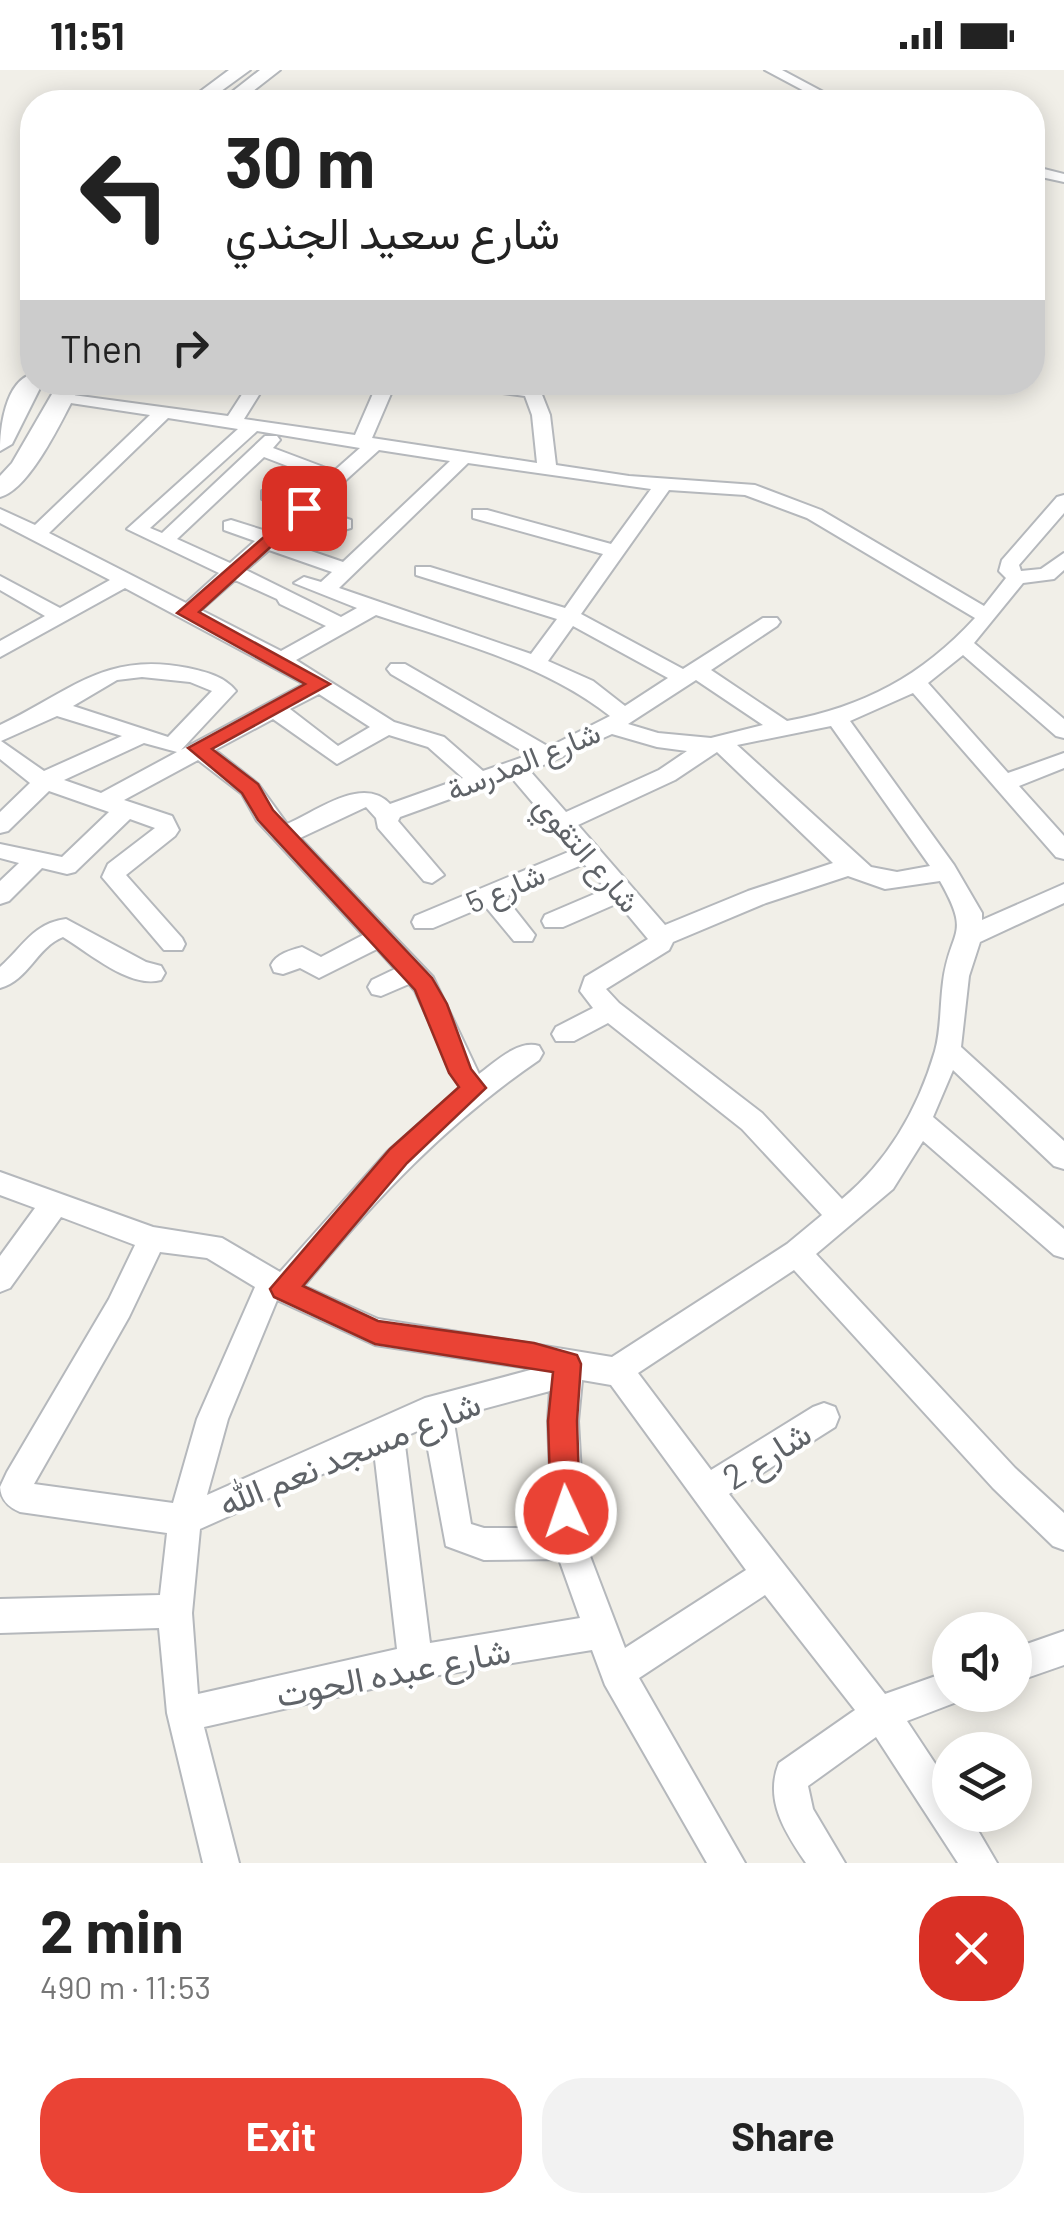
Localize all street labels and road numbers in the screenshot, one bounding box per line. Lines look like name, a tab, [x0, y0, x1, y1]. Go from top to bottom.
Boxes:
street label: شارع المدرسة	[441, 713, 606, 811]
street label: شارع التقوي	[522, 787, 648, 924]
street label: شارع 5	[460, 854, 551, 923]
street label: شارع مسجد نعم الله	[212, 1380, 488, 1528]
street label: شارع 2	[714, 1411, 821, 1502]
street label: شارع عبده الحوت	[272, 1628, 515, 1719]

